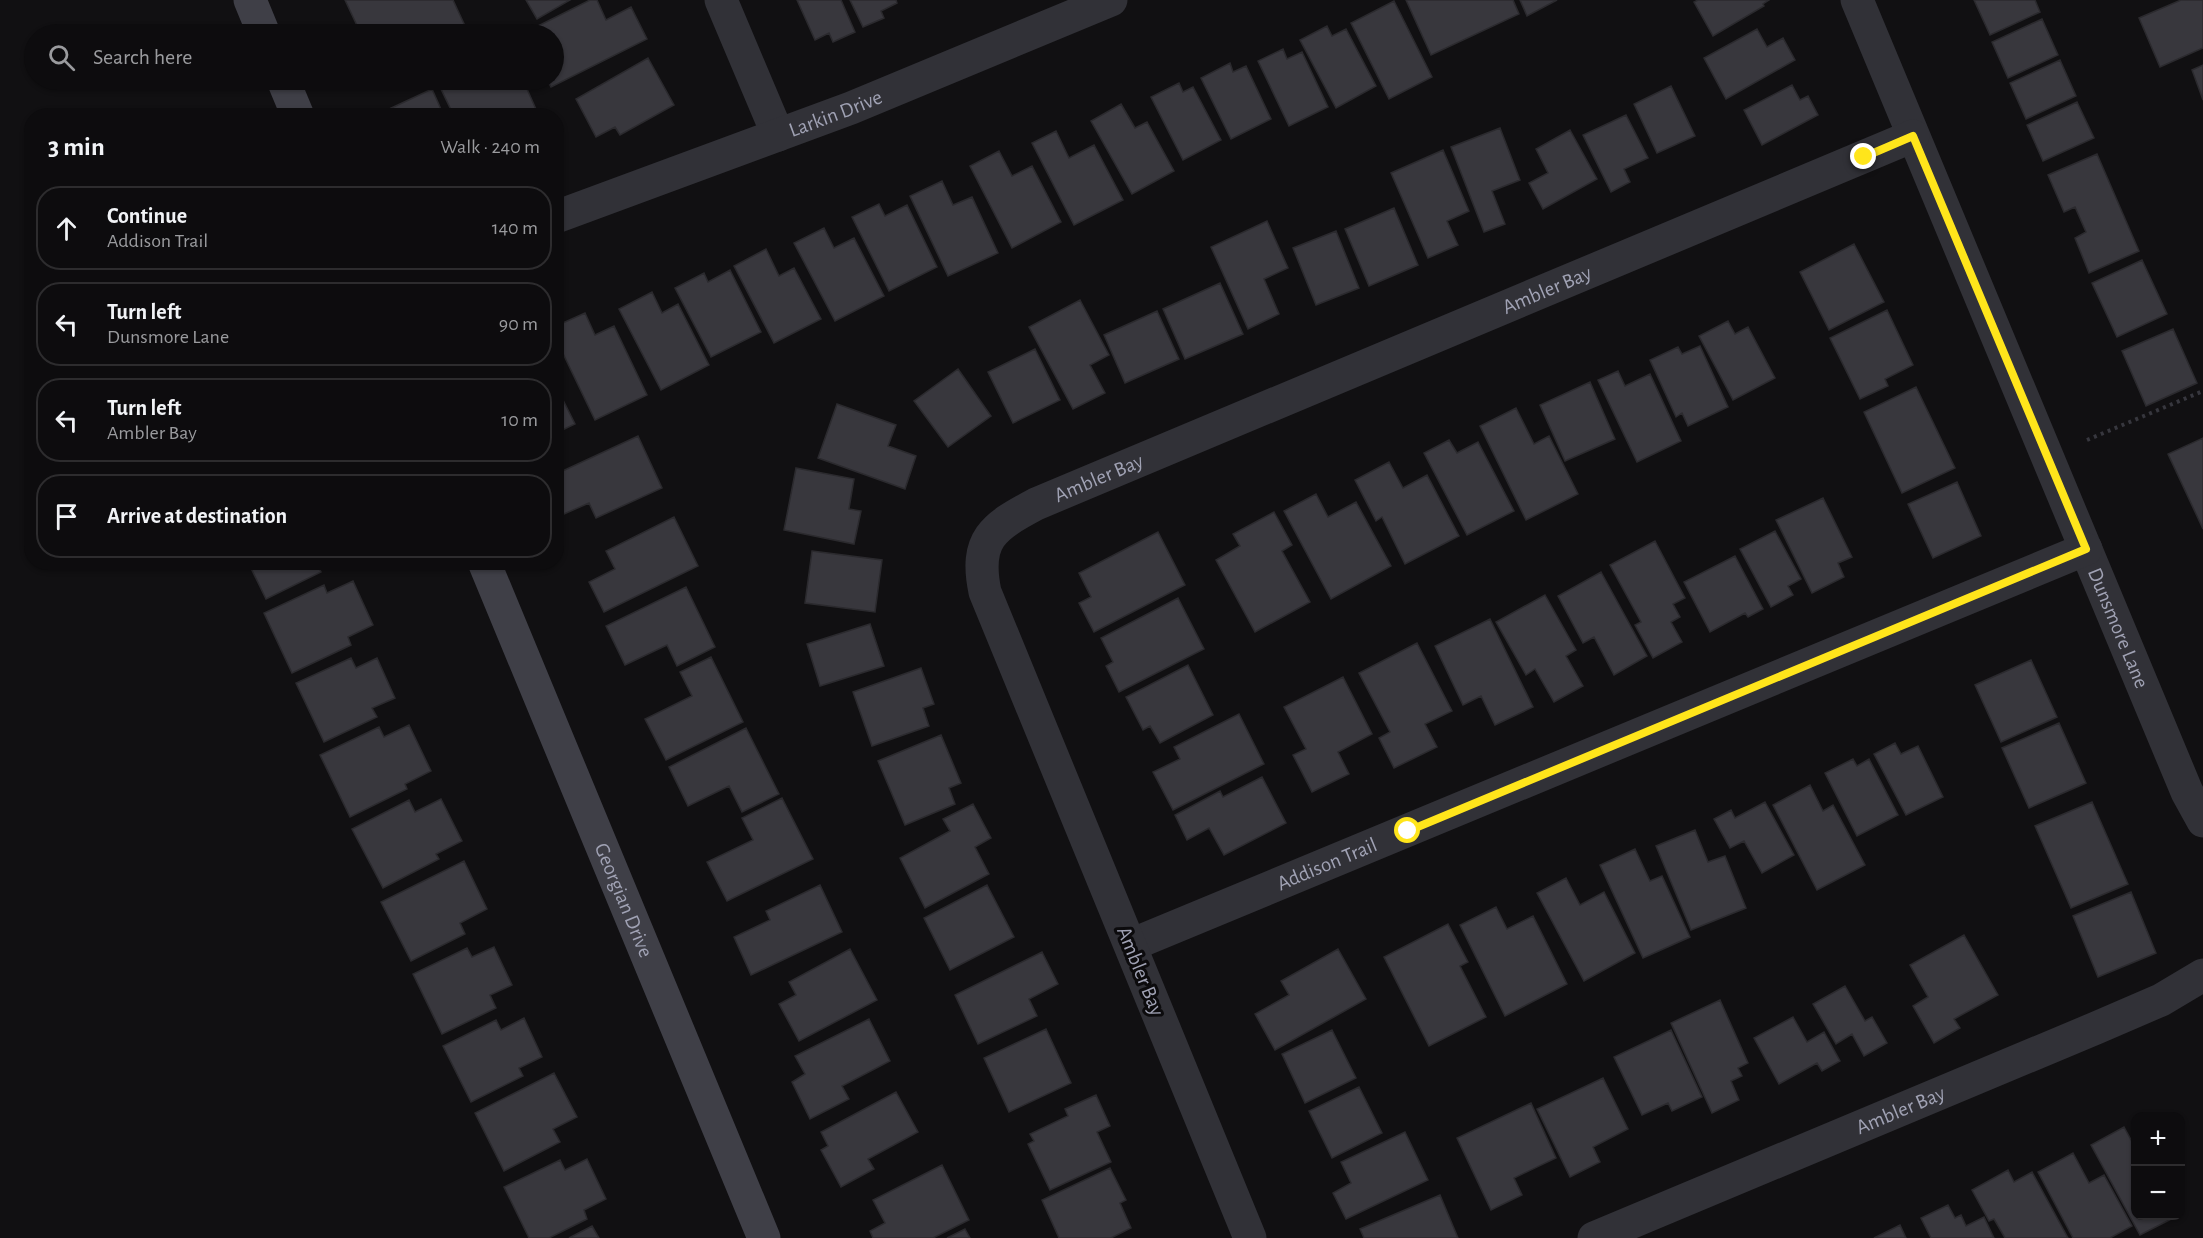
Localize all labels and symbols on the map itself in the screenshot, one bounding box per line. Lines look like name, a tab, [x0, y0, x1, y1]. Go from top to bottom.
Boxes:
street label: Larkin Drive	[786, 86, 885, 141]
route end	[1850, 143, 1876, 169]
street label: Ambler Bay	[1499, 262, 1595, 318]
street label: Ambler Bay	[1051, 450, 1146, 506]
street label: Dunsmore Lane	[2084, 565, 2152, 691]
route start	[1394, 817, 1420, 843]
street label: Addison Trail	[1274, 834, 1380, 894]
street label: Georgian Drive	[591, 840, 657, 961]
street label: Ambler Bay	[1113, 924, 1168, 1019]
street label: Ambler Bay	[1853, 1082, 1948, 1138]

